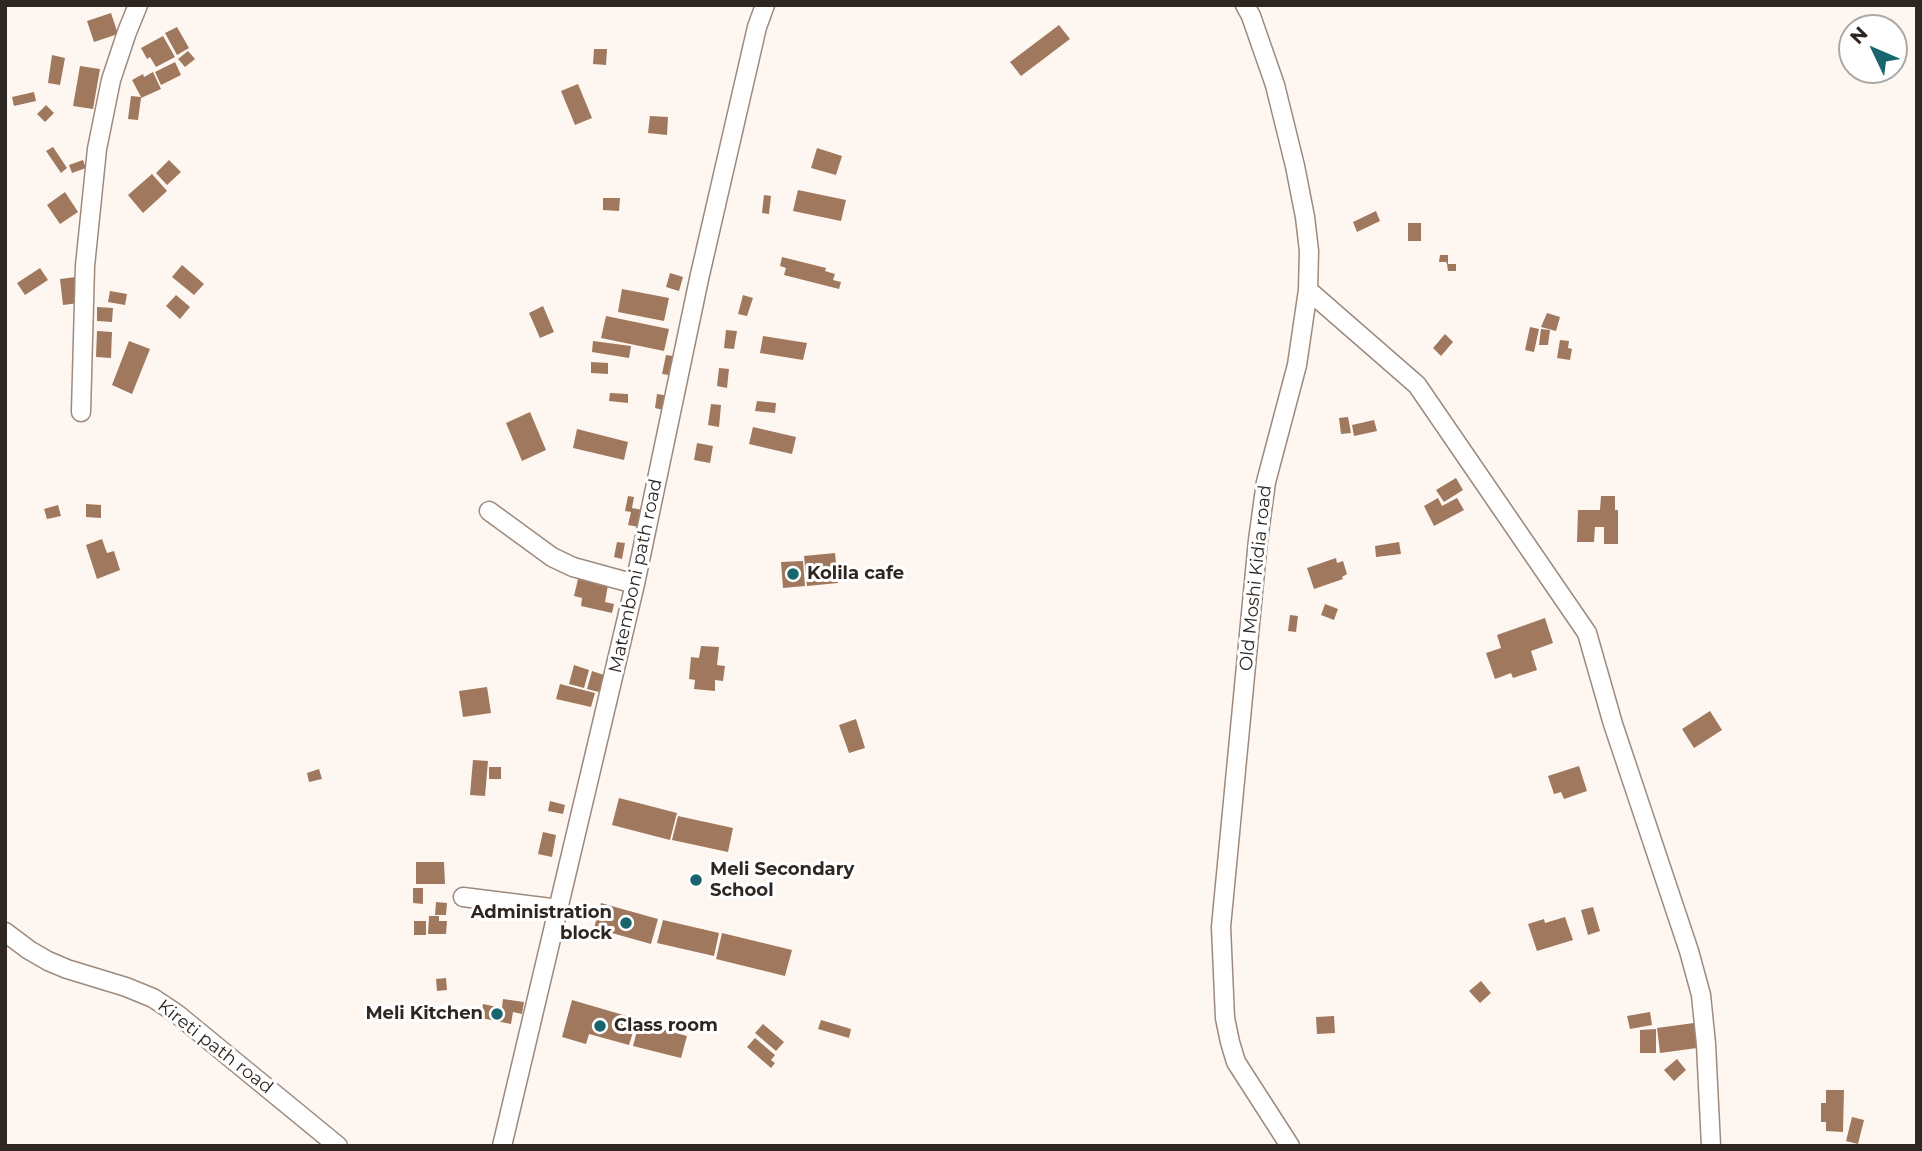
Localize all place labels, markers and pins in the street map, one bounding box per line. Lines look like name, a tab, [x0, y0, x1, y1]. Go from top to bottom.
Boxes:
place label: Kolila cafe	[807, 563, 904, 585]
marker: Kolila cafe	[785, 566, 801, 582]
place label: Meli Secondary School	[710, 859, 854, 902]
marker: Meli Secondary School	[688, 872, 704, 888]
place label: Administration block	[471, 902, 612, 944]
marker: Administration block	[618, 915, 634, 931]
place label: Meli Kitchen	[365, 1003, 483, 1025]
marker: Meli Kitchen	[489, 1006, 505, 1022]
place label: Class room	[614, 1015, 718, 1037]
marker: Class room	[592, 1018, 608, 1034]

